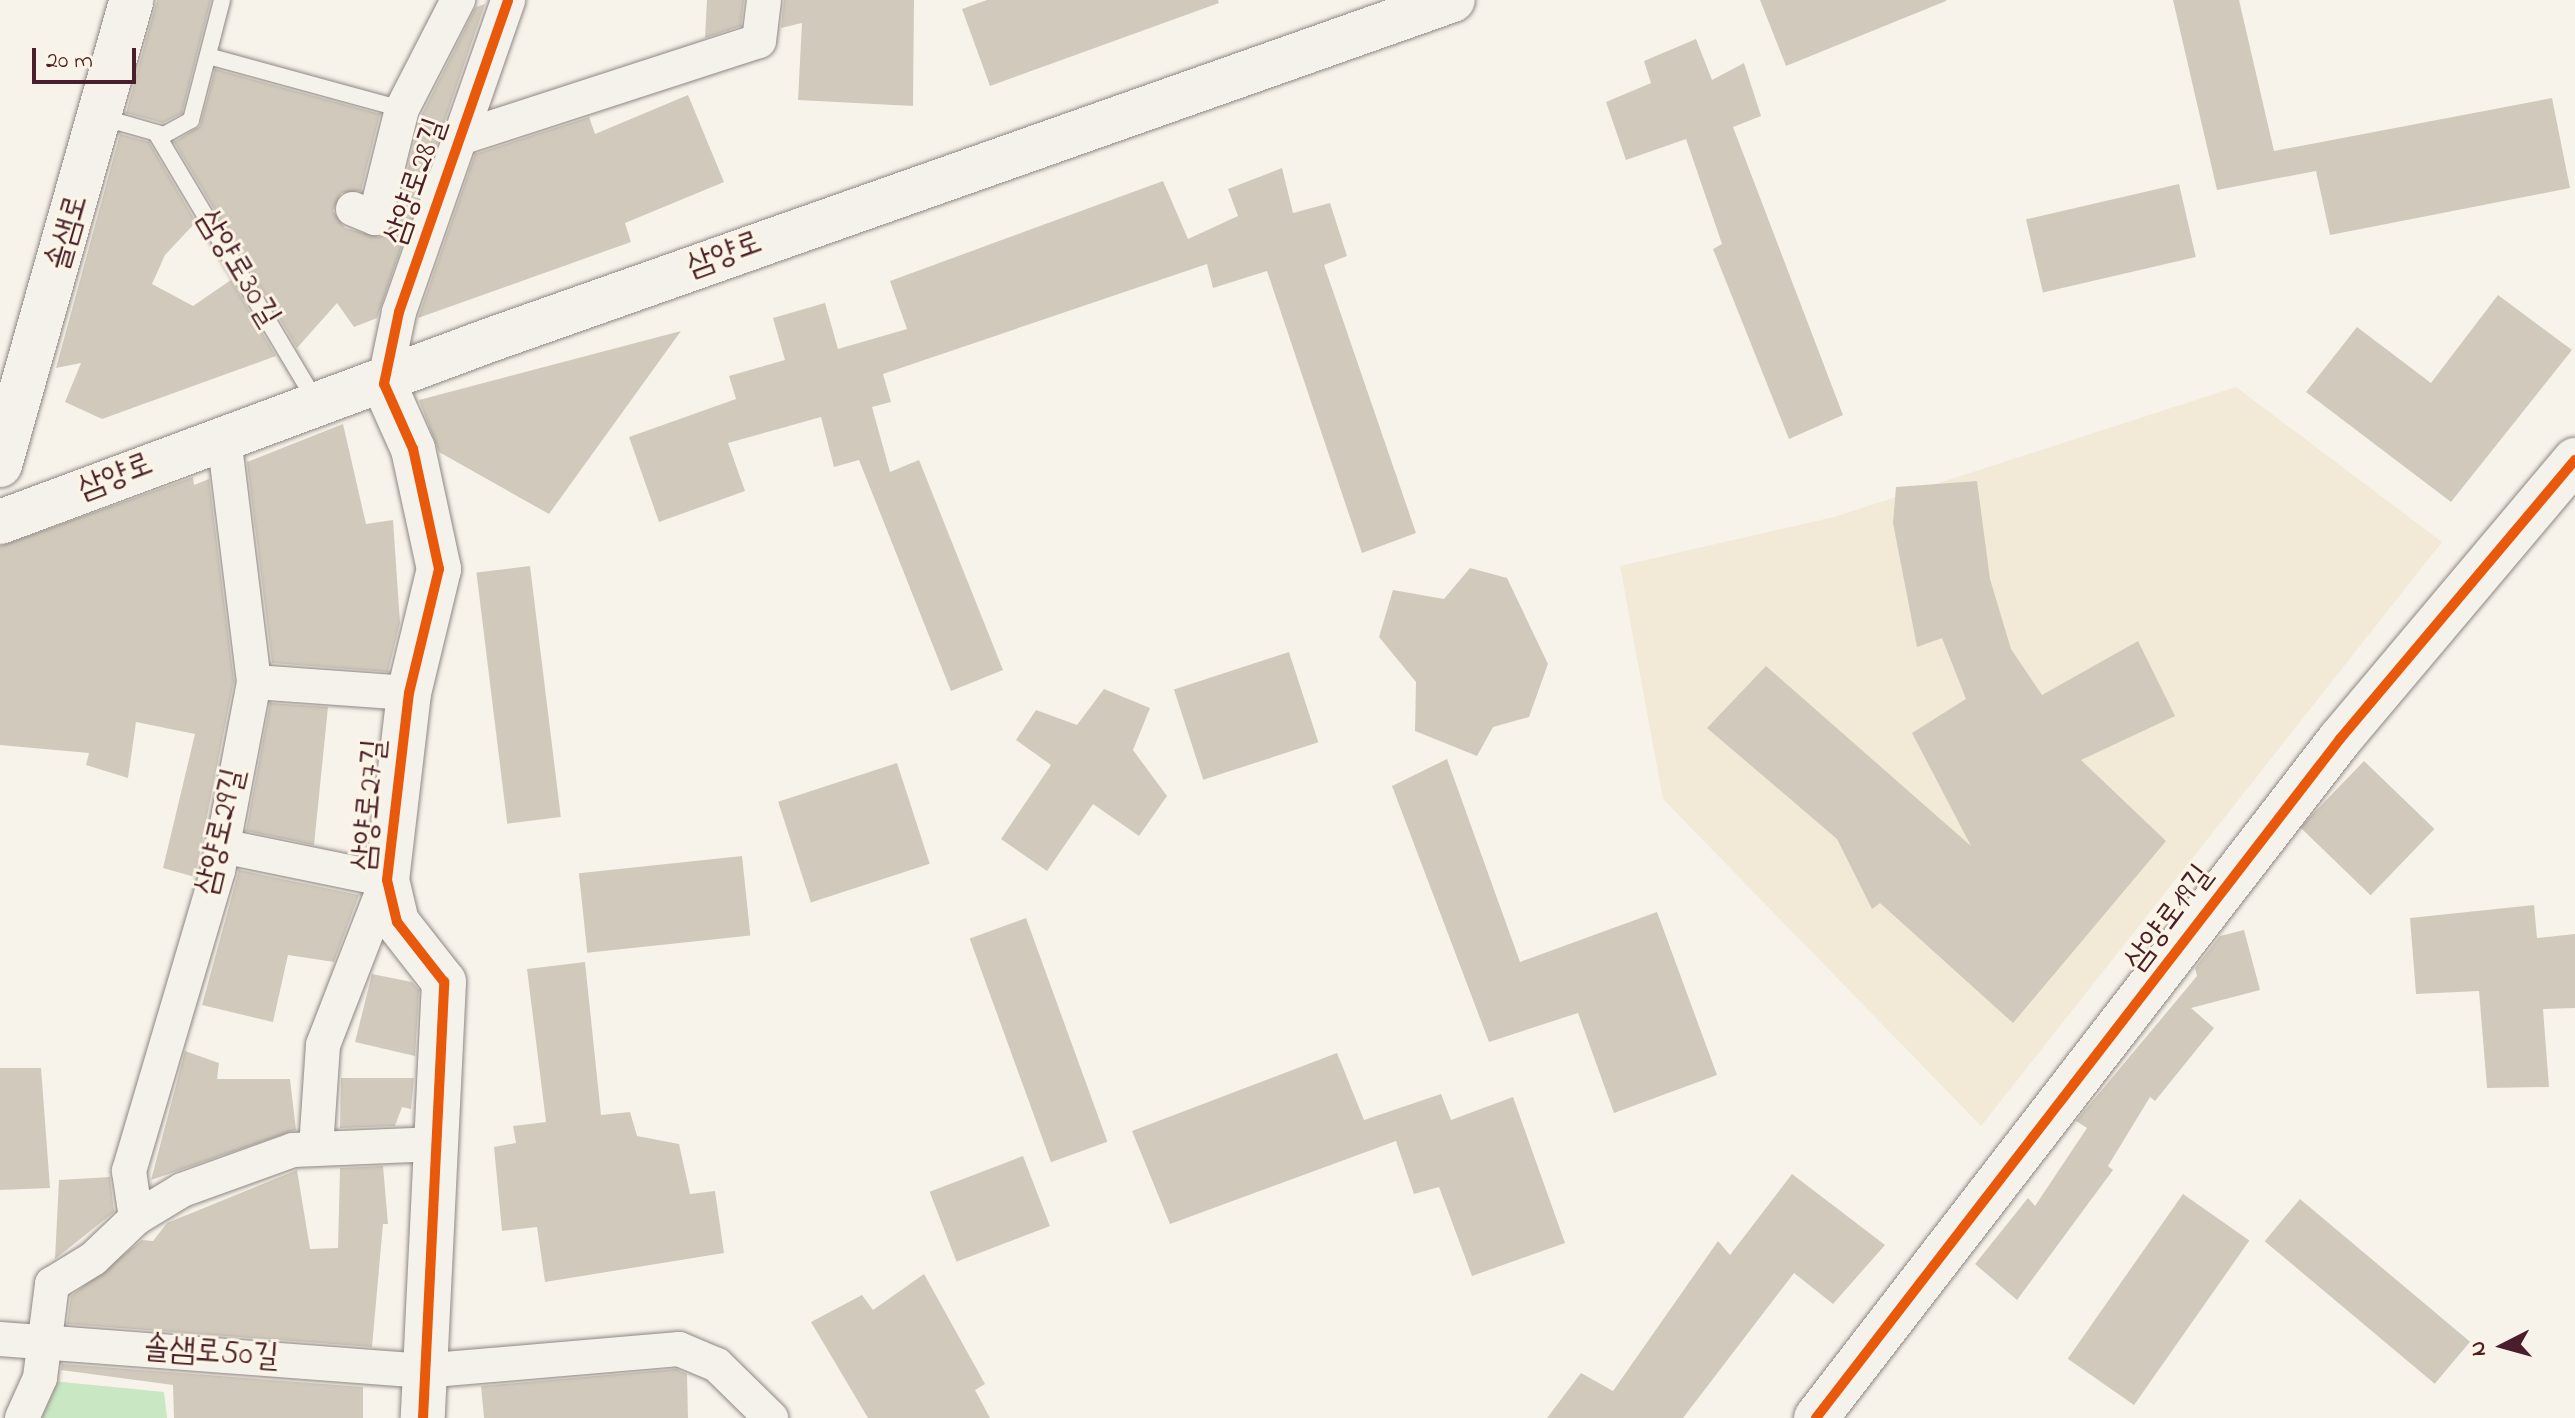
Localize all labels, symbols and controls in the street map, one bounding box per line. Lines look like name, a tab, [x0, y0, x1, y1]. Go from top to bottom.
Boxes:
scale bar	[36, 32, 140, 82]
text: 20 m	[46, 44, 93, 79]
street label: 삼양로28길	[378, 114, 456, 250]
street label: 솔샘로	[40, 191, 98, 275]
street label: 삼양로30길	[187, 203, 287, 335]
street label: 삼양로	[682, 225, 768, 287]
street label: 삼양로	[73, 446, 159, 510]
street label: 삼양로27길	[346, 738, 396, 872]
street label: 삼양로29길	[189, 765, 255, 899]
street label: 삼양로19길	[2118, 858, 2222, 980]
north arrow	[2463, 1306, 2543, 1386]
street label: 솔샘로50길	[142, 1330, 280, 1378]
text: N	[2462, 1339, 2496, 1358]

